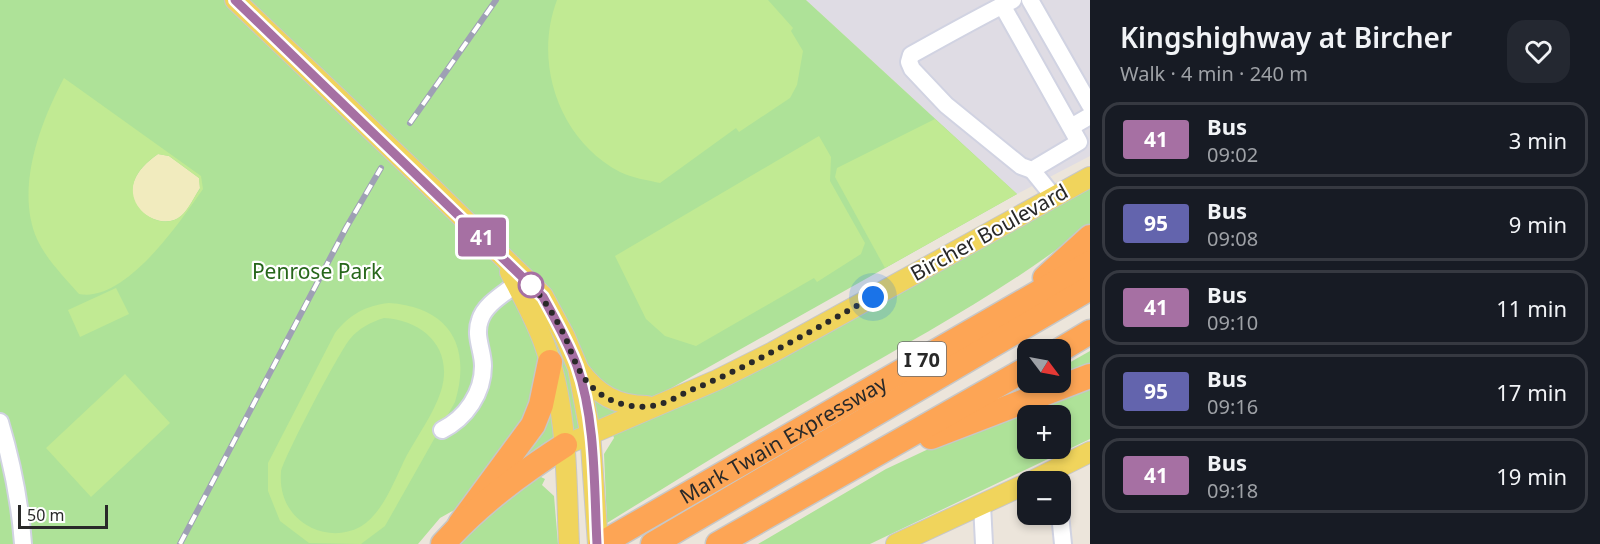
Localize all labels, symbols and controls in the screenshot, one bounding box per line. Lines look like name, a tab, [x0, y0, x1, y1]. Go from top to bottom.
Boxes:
text: Kingshighway at Bircher	[1120, 18, 1452, 56]
button: heart	[1507, 20, 1570, 83]
text: Walk · 4 min · 240 m	[1120, 60, 1308, 87]
text: Bus	[1207, 111, 1247, 141]
text: 41	[1144, 125, 1168, 153]
text: 3 min	[1509, 125, 1567, 155]
text: 09:02	[1207, 141, 1258, 168]
street label: Bircher Boulevard	[905, 177, 1073, 287]
text: Bus	[1207, 195, 1247, 225]
text: 95	[1144, 209, 1168, 237]
text: 9 min	[1509, 209, 1567, 239]
line badge: 41	[455, 218, 509, 256]
text: 41	[470, 223, 494, 251]
text: 09:08	[1207, 225, 1258, 252]
park label: Penrose Park	[252, 257, 383, 285]
unlabelled marker	[518, 272, 544, 298]
text: Bus	[1207, 279, 1247, 309]
your location	[858, 282, 888, 312]
text: 41	[1144, 293, 1168, 321]
text: 11 min	[1496, 293, 1567, 323]
text: 09:10	[1207, 309, 1258, 336]
north arrow	[1017, 339, 1071, 393]
map controls	[1017, 339, 1071, 525]
road number: I 70	[898, 342, 946, 376]
text: Bus	[1207, 363, 1247, 393]
street label: Mark Twain Expressway	[674, 369, 892, 510]
text: 95	[1144, 377, 1168, 405]
text: 17 min	[1496, 377, 1567, 407]
text: 09:16	[1207, 393, 1258, 420]
button: +	[1017, 405, 1071, 459]
text: Bus	[1207, 447, 1247, 477]
text: 41	[1144, 461, 1168, 489]
text: 19 min	[1496, 461, 1567, 491]
button: −	[1017, 471, 1071, 525]
text: 09:18	[1207, 477, 1258, 504]
scale bar	[18, 502, 108, 530]
text: 50 m	[27, 504, 64, 526]

